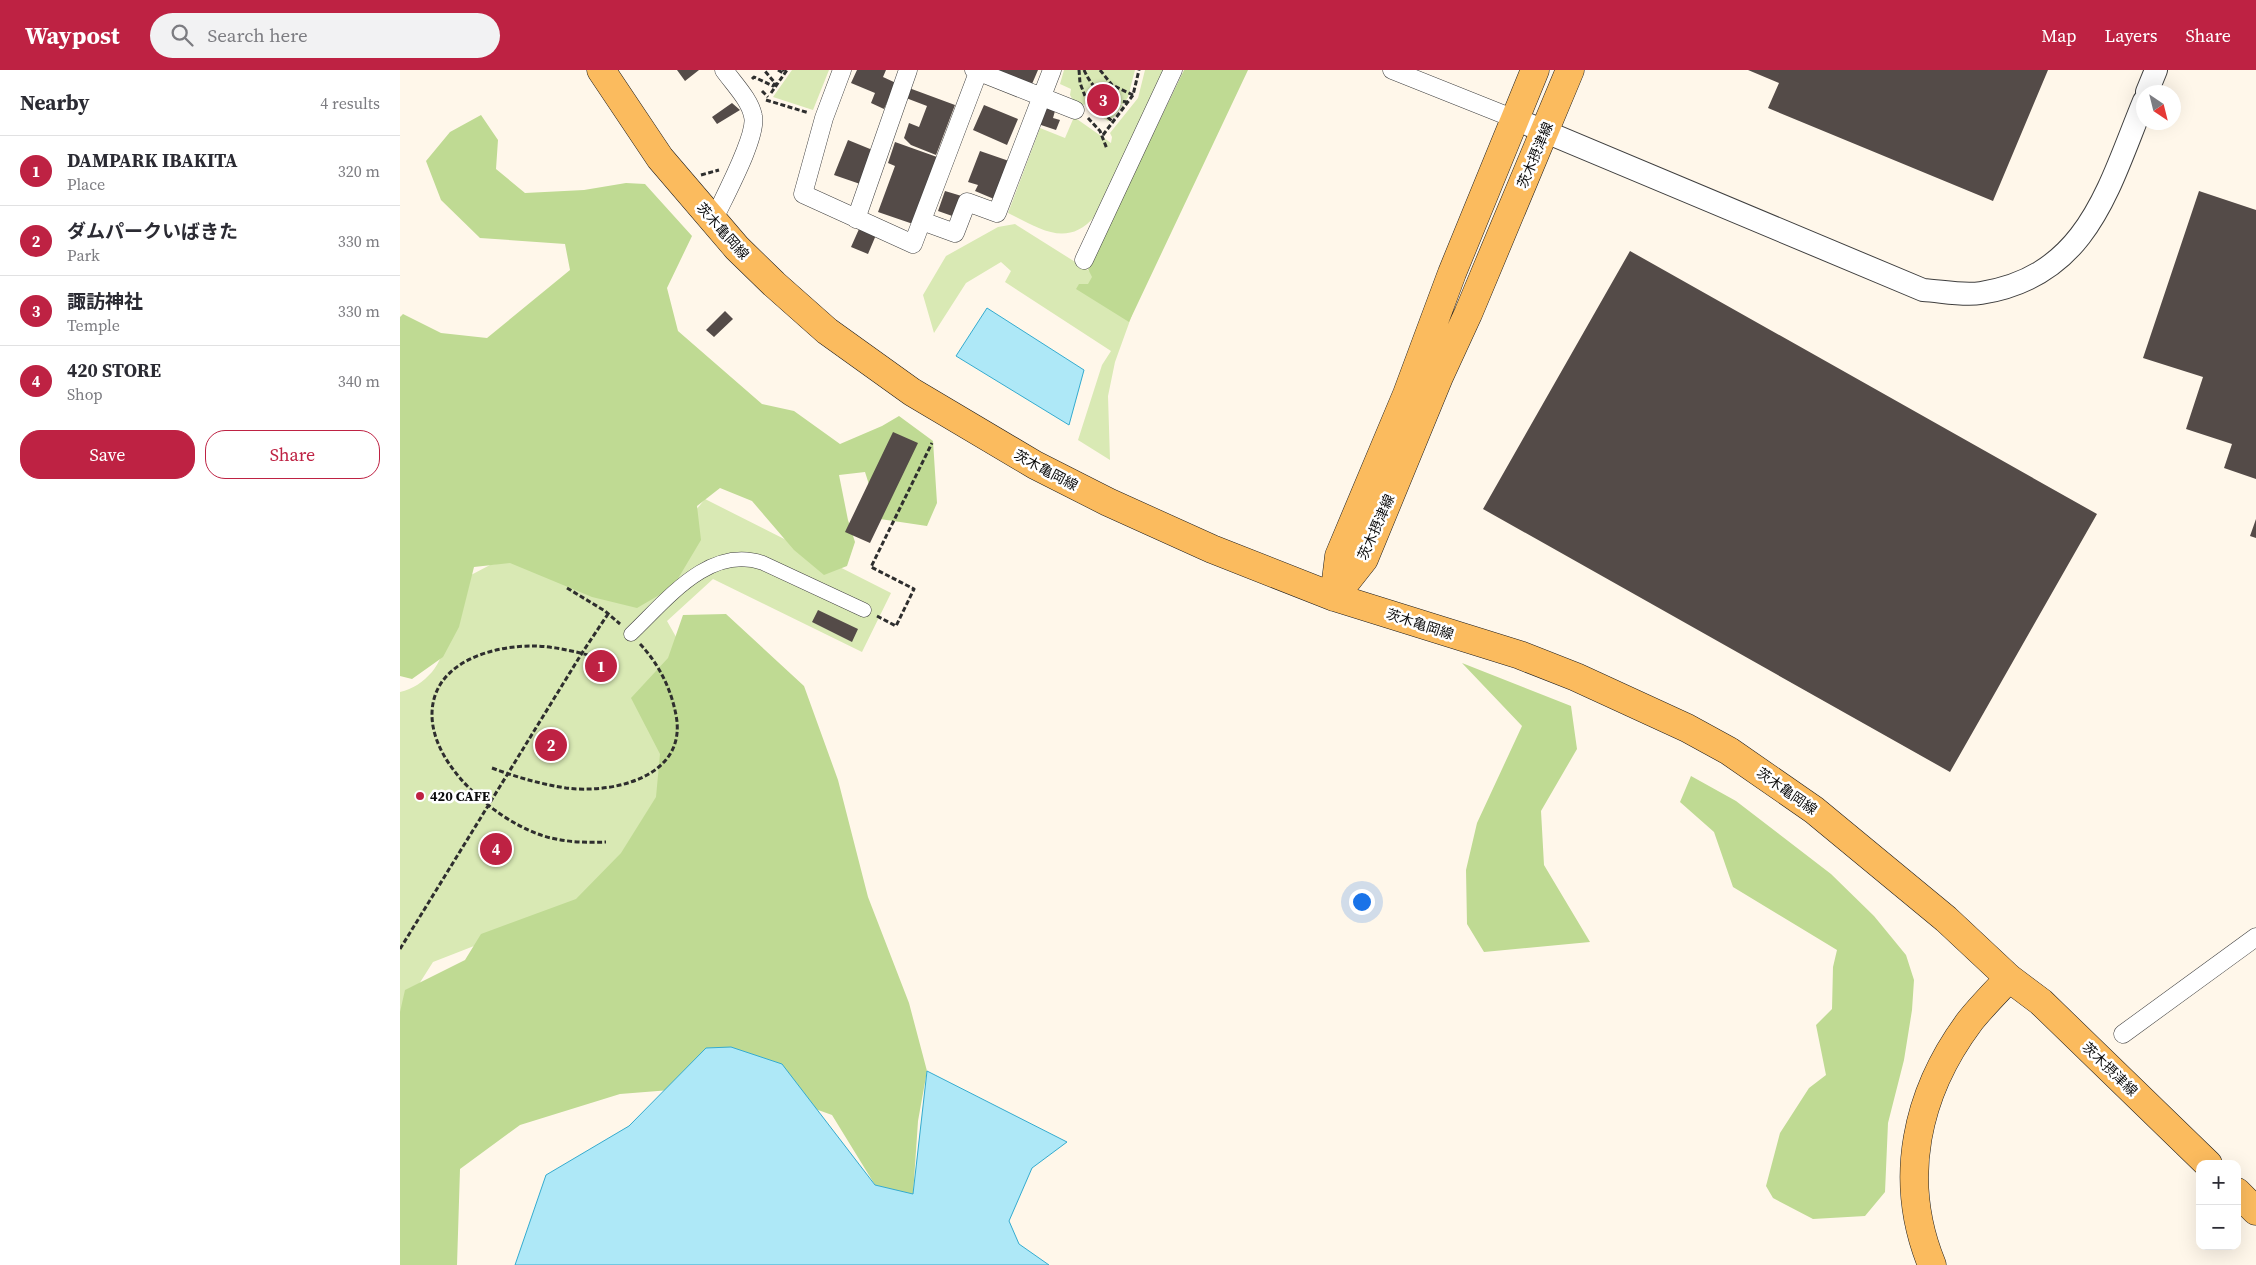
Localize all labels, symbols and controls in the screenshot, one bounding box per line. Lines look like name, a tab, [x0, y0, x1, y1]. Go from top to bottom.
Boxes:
search box	[150, 13, 500, 58]
text: Waypost	[25, 19, 120, 52]
icon: search	[168, 21, 196, 49]
text: Search here	[208, 22, 308, 48]
text: Map	[2041, 23, 2076, 48]
text: Layers	[2104, 23, 2157, 48]
text: Share	[2185, 23, 2231, 48]
pin: 3	[1087, 81, 1119, 119]
north arrow	[2136, 85, 2181, 130]
text: Nearby	[20, 88, 90, 117]
text: 4 results	[320, 92, 380, 114]
street label: 茨木摂津線	[1512, 119, 1558, 191]
text: DAMPARK IBAKITA	[67, 147, 238, 173]
text: 1	[32, 160, 40, 182]
text: 320 m	[338, 160, 380, 182]
text: Place	[67, 173, 105, 195]
street label: 茨木亀岡線	[692, 198, 754, 264]
text: ダムパークいばきた	[67, 218, 238, 244]
text: 2	[32, 230, 40, 252]
text: 330 m	[338, 230, 380, 252]
text: Park	[67, 244, 100, 266]
text: 諏訪神社	[67, 288, 143, 314]
text: 3	[32, 300, 40, 322]
text: 330 m	[338, 300, 380, 322]
text: Temple	[67, 314, 120, 336]
text: 420 STORE	[67, 357, 161, 383]
text: 4	[32, 370, 40, 392]
text: 340 m	[338, 370, 380, 392]
text: Shop	[67, 383, 103, 405]
button: Save	[20, 430, 195, 479]
button: Share	[205, 430, 380, 479]
street label: 茨木亀岡線	[1010, 445, 1082, 495]
street label: 茨木摂津線	[1353, 491, 1399, 563]
street label: 茨木亀岡線	[1384, 604, 1456, 644]
pin: 1	[585, 647, 617, 685]
pin: 2	[535, 726, 567, 764]
street label: 茨木亀岡線	[1753, 763, 1821, 819]
place label: 420 CAFE	[430, 786, 490, 806]
marker: 420 CAFE	[414, 790, 426, 802]
pin: 4	[480, 830, 512, 868]
your location	[1349, 889, 1375, 915]
street label: 茨木摂津線	[2078, 1037, 2142, 1101]
map controls	[2196, 1160, 2241, 1250]
button: +	[2196, 1160, 2241, 1205]
button: −	[2196, 1205, 2241, 1250]

